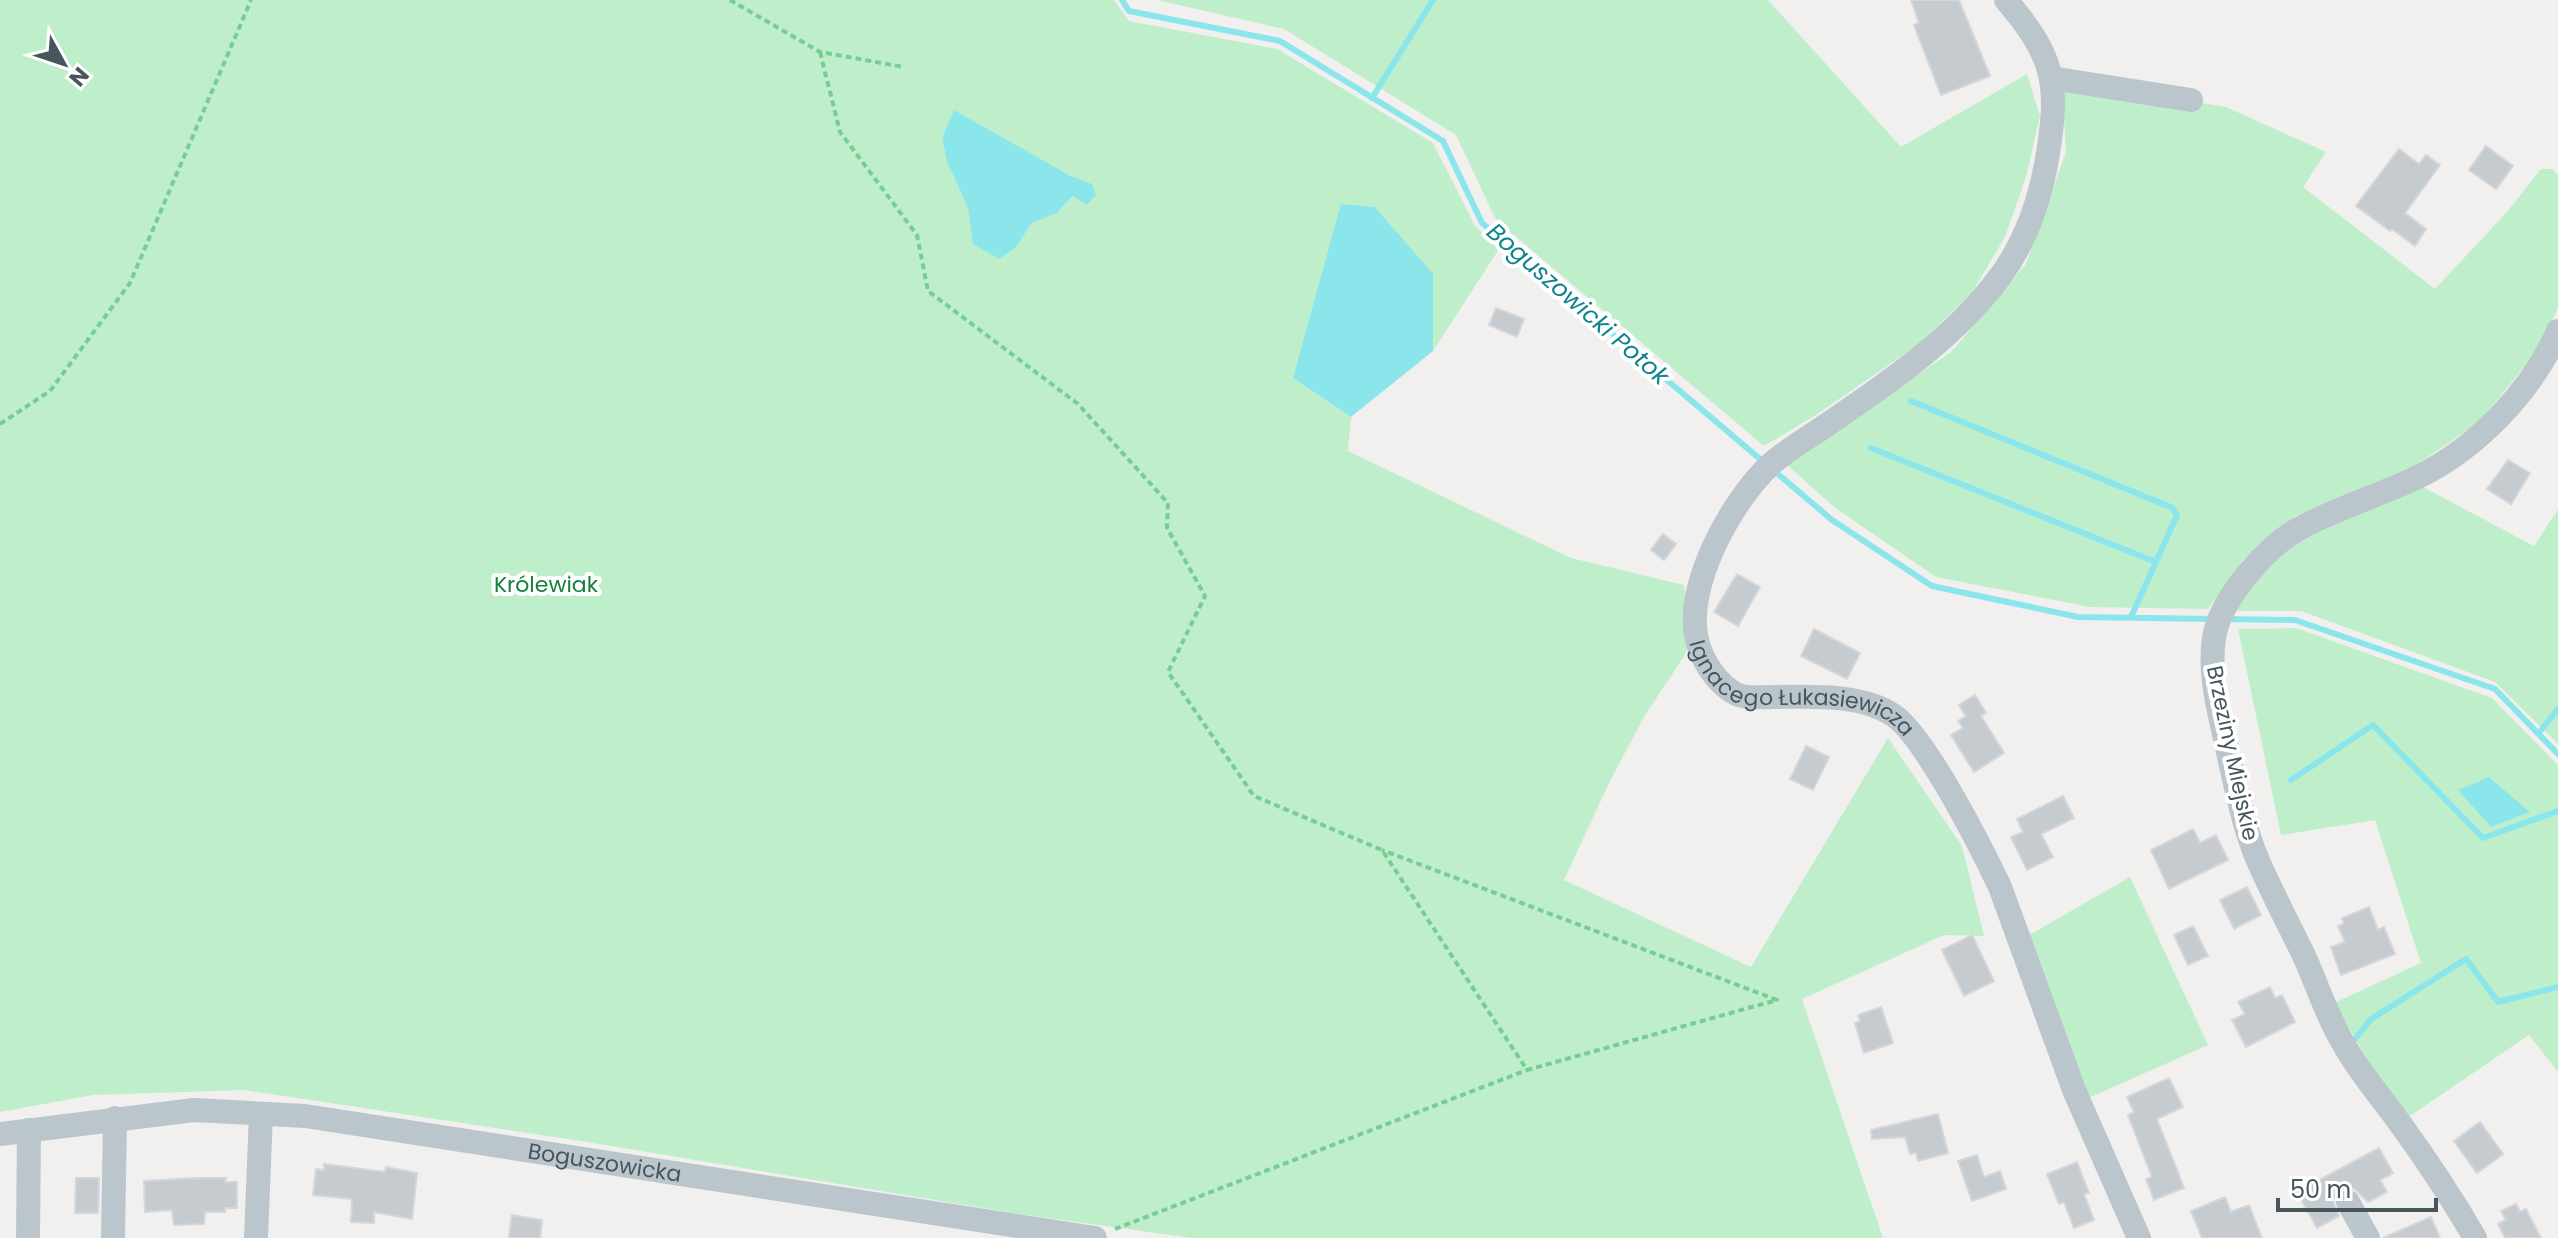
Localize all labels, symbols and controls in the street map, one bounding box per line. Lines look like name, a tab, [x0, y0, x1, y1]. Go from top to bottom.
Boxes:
north arrow	[24, 24, 104, 104]
text: N	[62, 60, 96, 93]
water label: Boguszowicki Potok	[1480, 215, 1678, 393]
park label: Królewiak	[494, 569, 599, 600]
street label: Ignacego Łukasiewicza	[1682, 636, 1922, 743]
street label: Brzeziny Miejskie	[2199, 663, 2266, 844]
street label: Boguszowicka	[526, 1136, 684, 1190]
scale bar	[2278, 1162, 2436, 1212]
text: 50 m	[2290, 1173, 2351, 1206]

